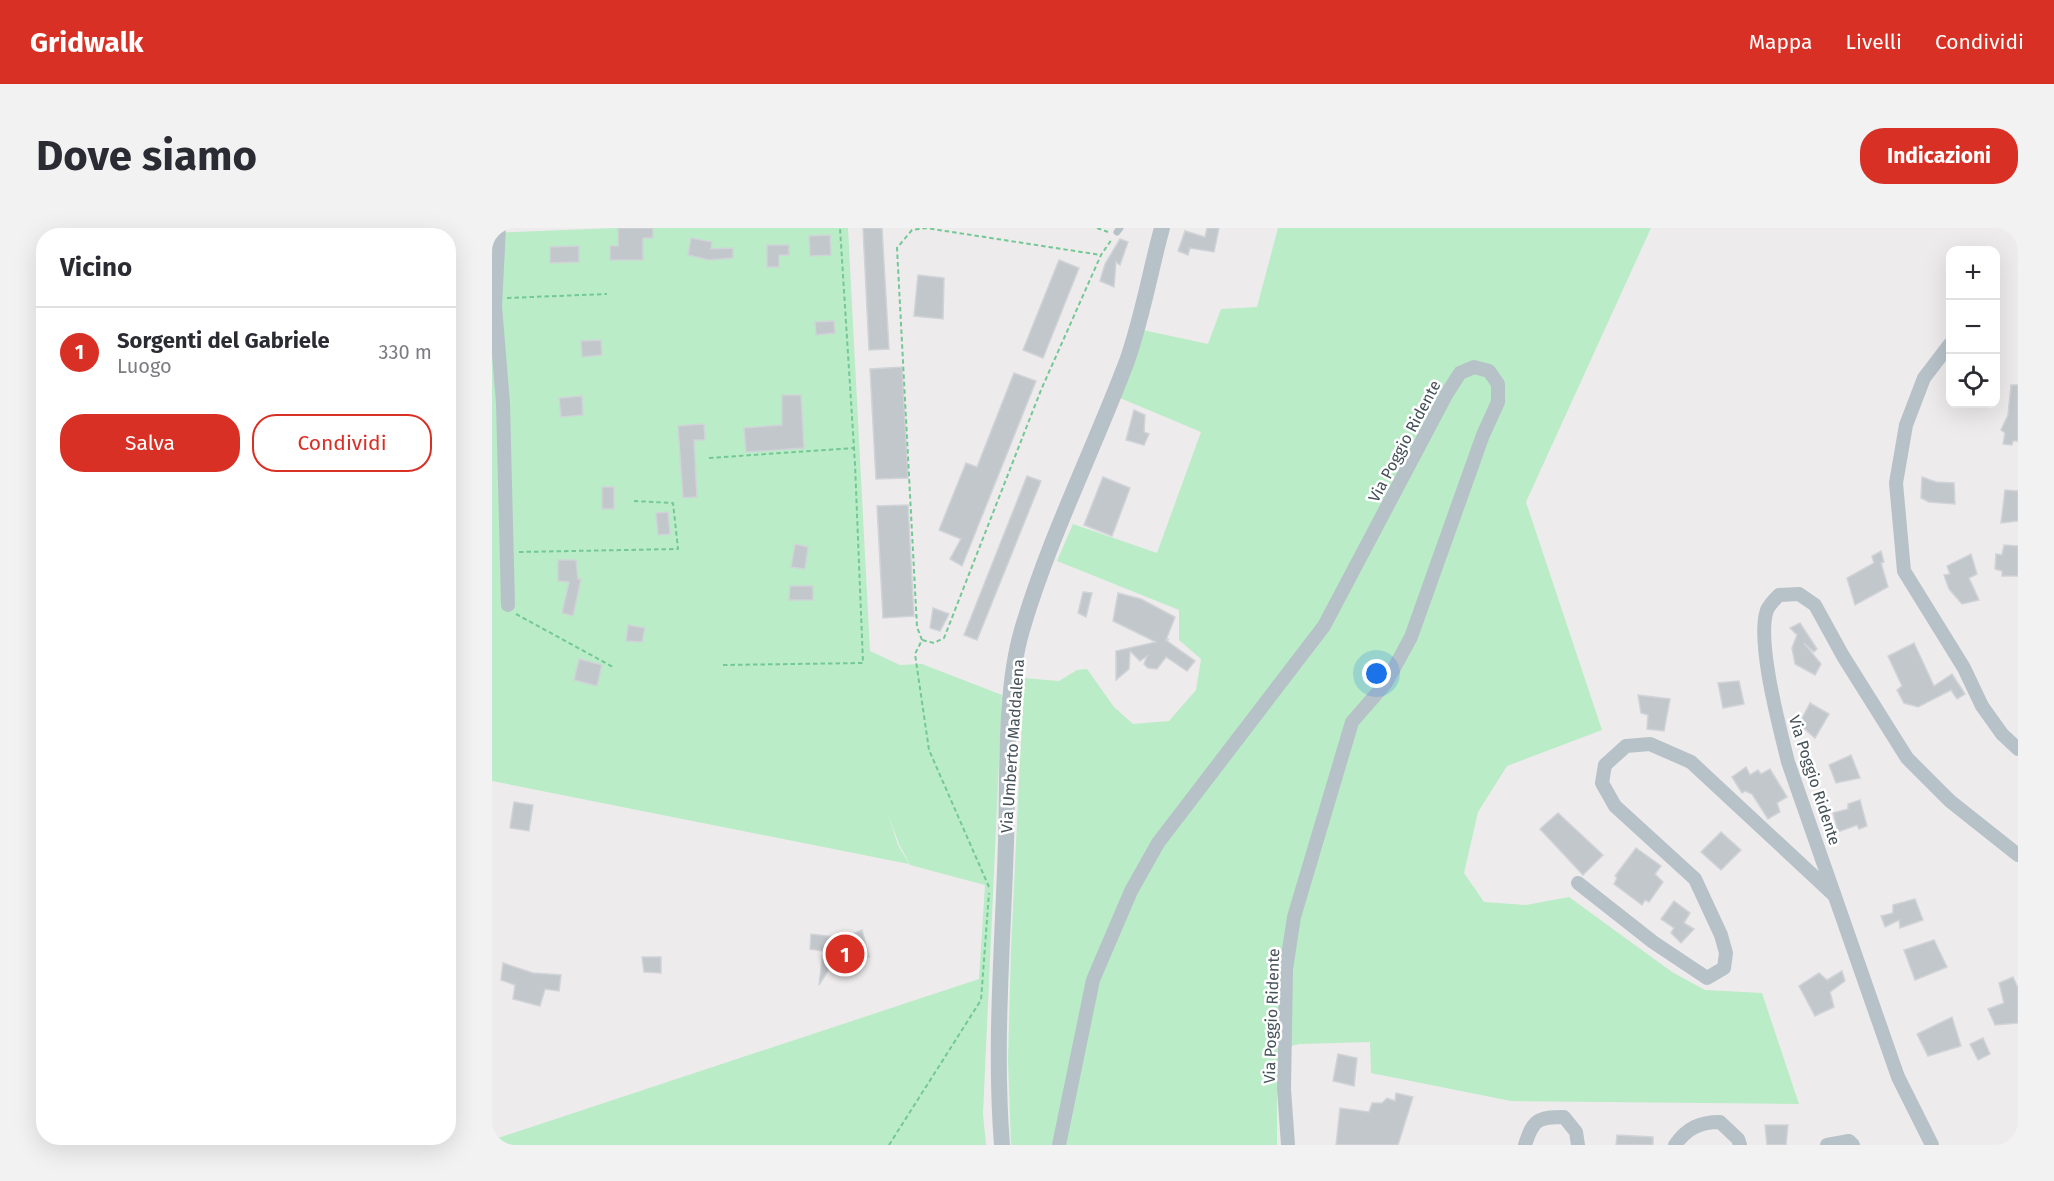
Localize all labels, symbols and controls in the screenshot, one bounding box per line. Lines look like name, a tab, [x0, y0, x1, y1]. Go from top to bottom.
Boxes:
text: Gridwalk	[30, 26, 143, 59]
text: Mappa	[1749, 29, 1813, 55]
text: Livelli	[1846, 29, 1902, 55]
text: Condividi	[1935, 29, 2024, 55]
button: Indicazioni	[1860, 128, 2018, 184]
text: Dove siamo	[36, 131, 257, 181]
map controls	[1946, 246, 2000, 408]
button: +	[1946, 246, 2000, 300]
text: Vicino	[60, 252, 132, 283]
button: −	[1946, 300, 2000, 354]
text: Sorgenti del Gabriele	[117, 327, 330, 354]
text: 1	[75, 340, 84, 364]
text: 330 m	[378, 340, 432, 364]
text: Luogo	[117, 354, 172, 378]
button: locate	[1946, 354, 2000, 408]
street label: Via Poggio Ridente	[1364, 377, 1445, 505]
button: Salva	[60, 414, 240, 472]
button: Condividi	[252, 414, 432, 472]
street label: Via Umberto Maddalena	[997, 658, 1028, 834]
your location	[1362, 659, 1391, 688]
street label: Via Poggio Ridente	[1785, 713, 1844, 847]
pin: 1	[826, 932, 864, 976]
street label: Via Poggio Ridente	[1260, 948, 1283, 1084]

